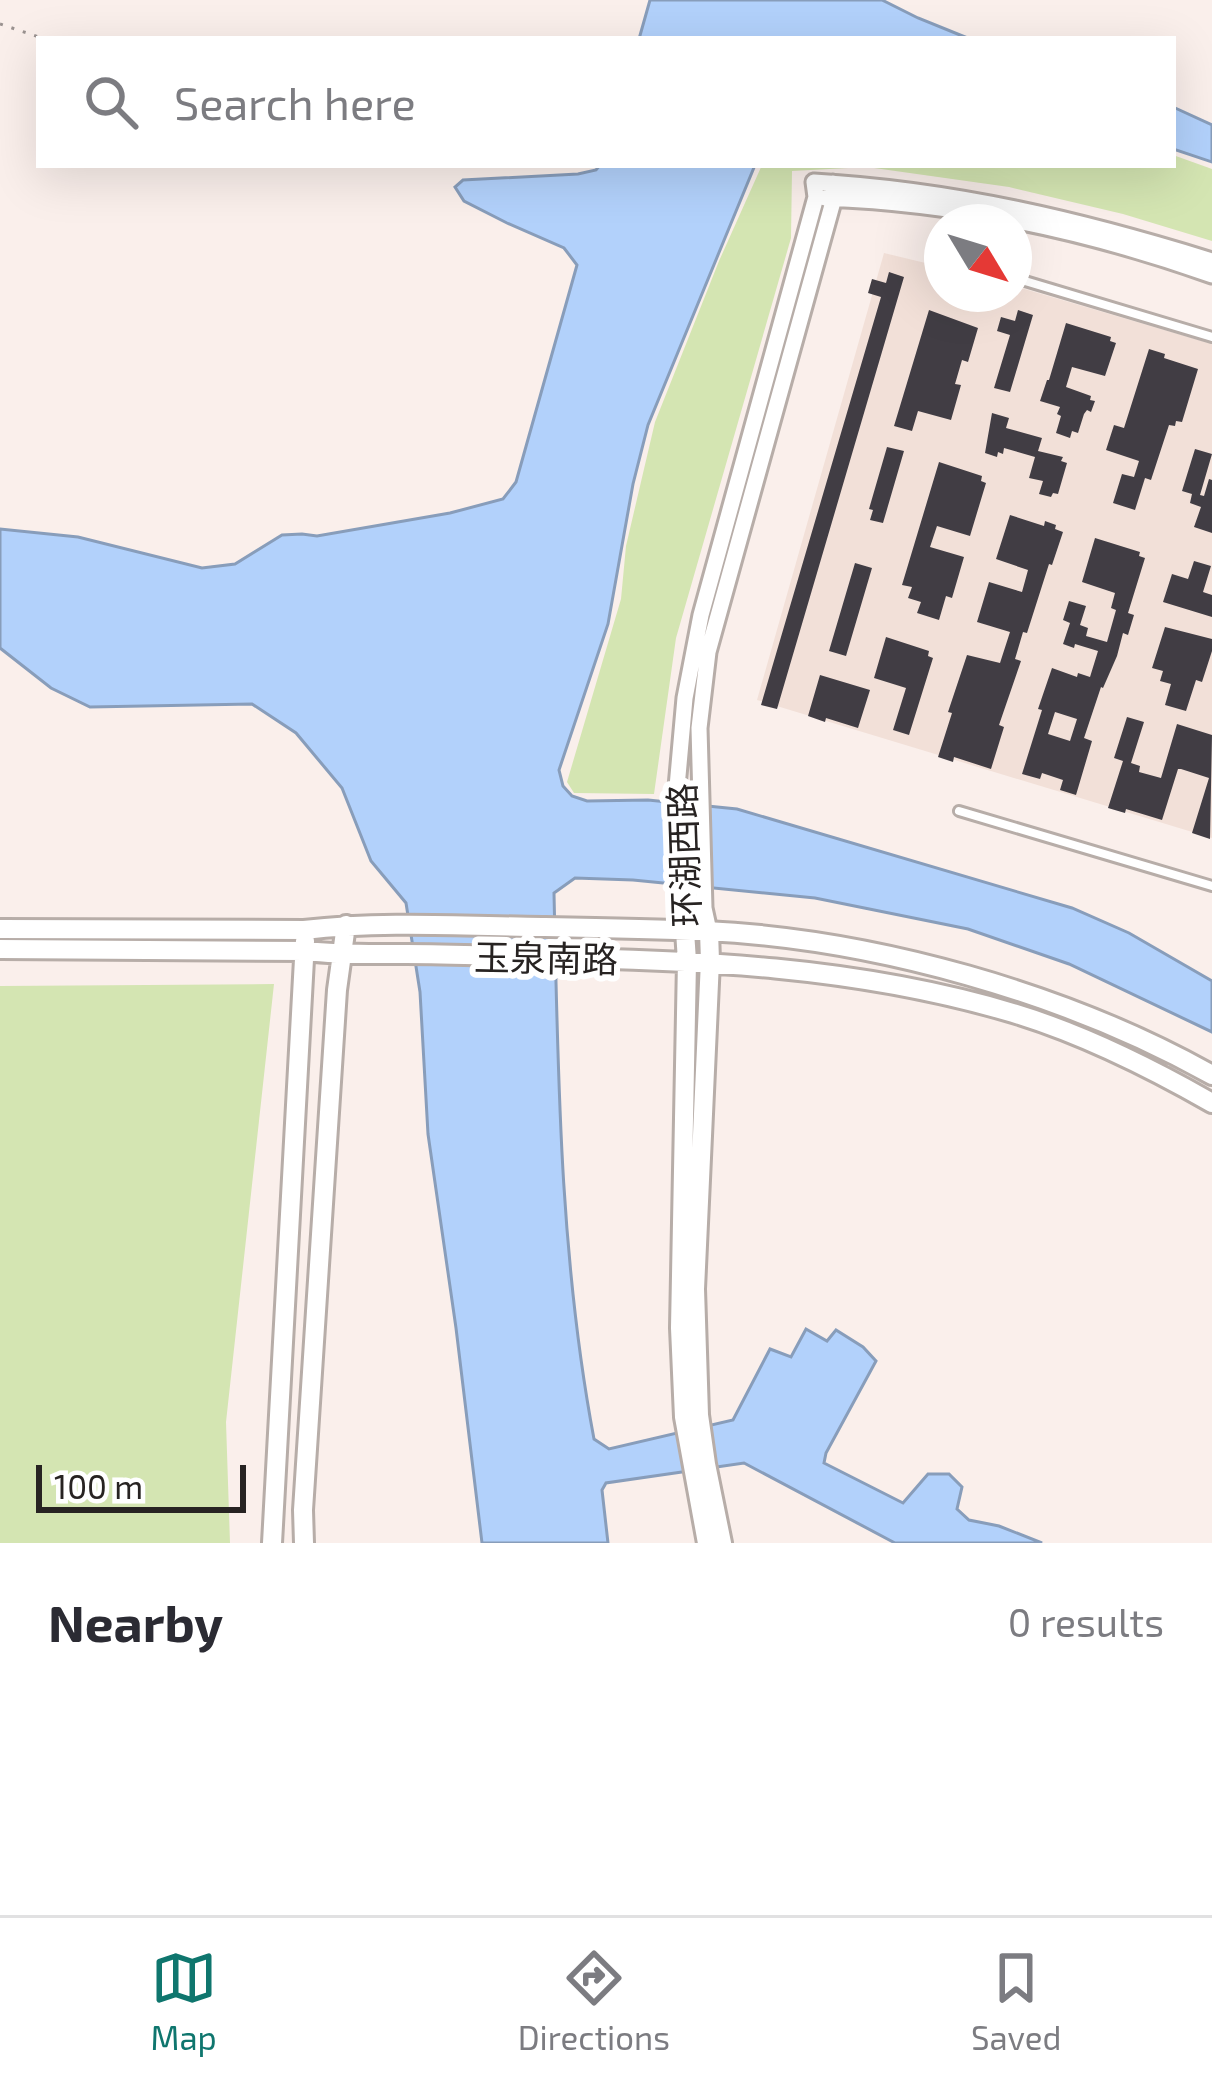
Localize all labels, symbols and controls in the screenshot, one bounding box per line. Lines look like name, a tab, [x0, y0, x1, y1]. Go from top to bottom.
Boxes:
search box	[36, 36, 1176, 168]
icon: search	[78, 69, 144, 135]
text: Search here	[174, 75, 416, 129]
north arrow	[924, 204, 1032, 312]
street label: 环湖西路	[659, 782, 707, 928]
street label: 玉泉南路	[474, 934, 618, 980]
scale bar	[36, 1459, 246, 1512]
text: 100 m	[54, 1466, 143, 1506]
text: Nearby	[48, 1591, 223, 1652]
text: 0 results	[1008, 1598, 1164, 1645]
tab: Map	[151, 1945, 217, 2057]
tab: Directions	[518, 1945, 670, 2057]
tab: Saved	[971, 1945, 1061, 2057]

